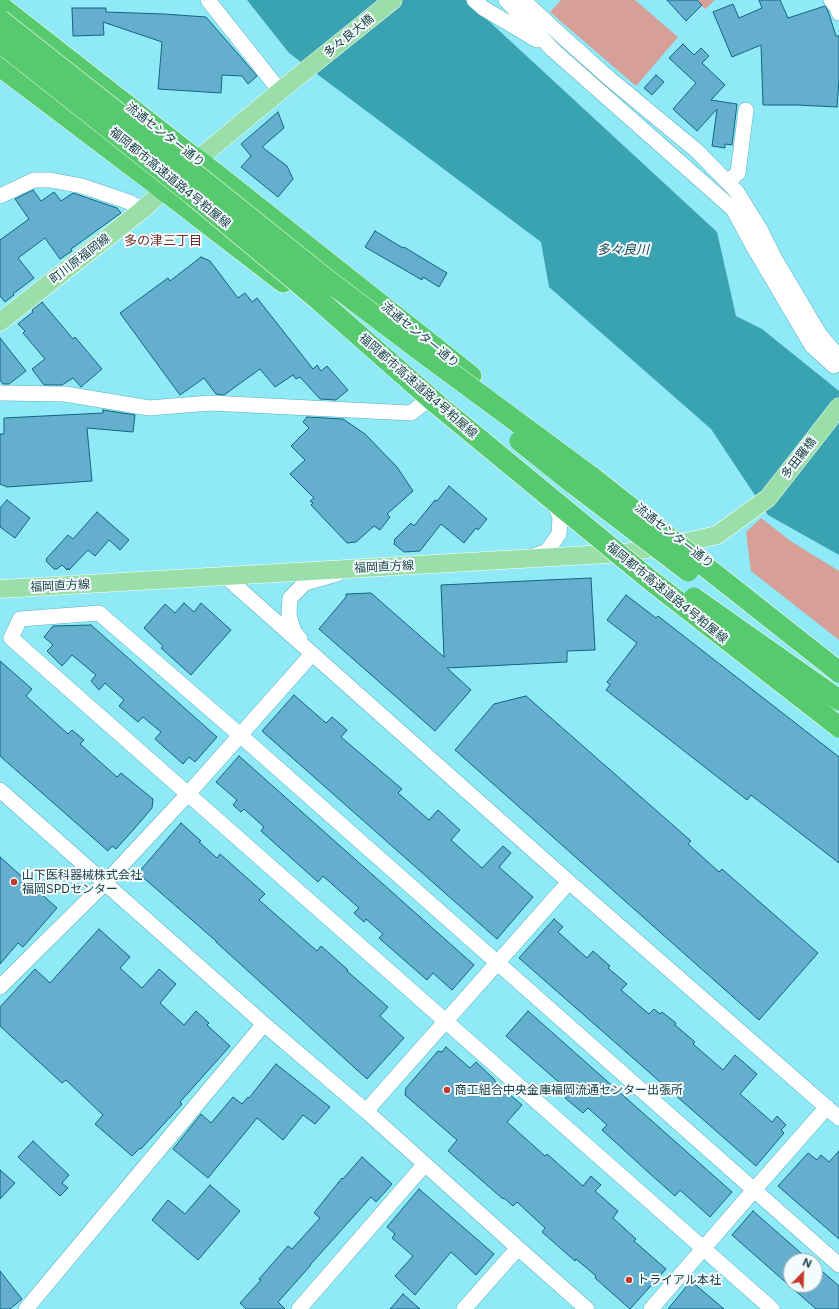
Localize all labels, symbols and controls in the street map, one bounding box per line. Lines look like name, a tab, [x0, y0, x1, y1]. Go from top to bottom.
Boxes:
street label: 多々良大橋	[321, 12, 377, 60]
street label: 流通センター通り	[123, 100, 207, 170]
street label: 福岡都市高速道路4号粕屋線	[107, 125, 233, 231]
street label: 町川原福岡線	[47, 231, 113, 287]
district label: 多の津三丁目	[124, 233, 202, 249]
water label: 多々良川	[597, 242, 649, 258]
street label: 流通センター通り	[378, 299, 462, 371]
street label: 福岡都市高速道路4号粕屋線	[356, 331, 480, 441]
street label: 多田羅橋	[779, 435, 819, 481]
street label: 流通センター通り	[632, 501, 716, 571]
street label: 福岡都市高速道路4号粕屋線	[604, 540, 730, 646]
street label: 福岡直方線	[354, 558, 414, 576]
street label: 福岡直方線	[30, 577, 90, 595]
place label: 山下医科器械株式会社 福岡SPDセンター	[22, 868, 142, 896]
marker: 山下医科器械株式会社 福岡SPDセンター	[9, 877, 19, 887]
place label: 商工組合中央金庫福岡流通センター出張所	[455, 1083, 683, 1097]
marker: 商工組合中央金庫福岡流通センター出張所	[442, 1085, 452, 1095]
north arrow	[783, 1253, 823, 1293]
text: N	[801, 1255, 814, 1271]
place label: トライアル本社	[637, 1273, 721, 1287]
marker: トライアル本社	[624, 1275, 634, 1285]

